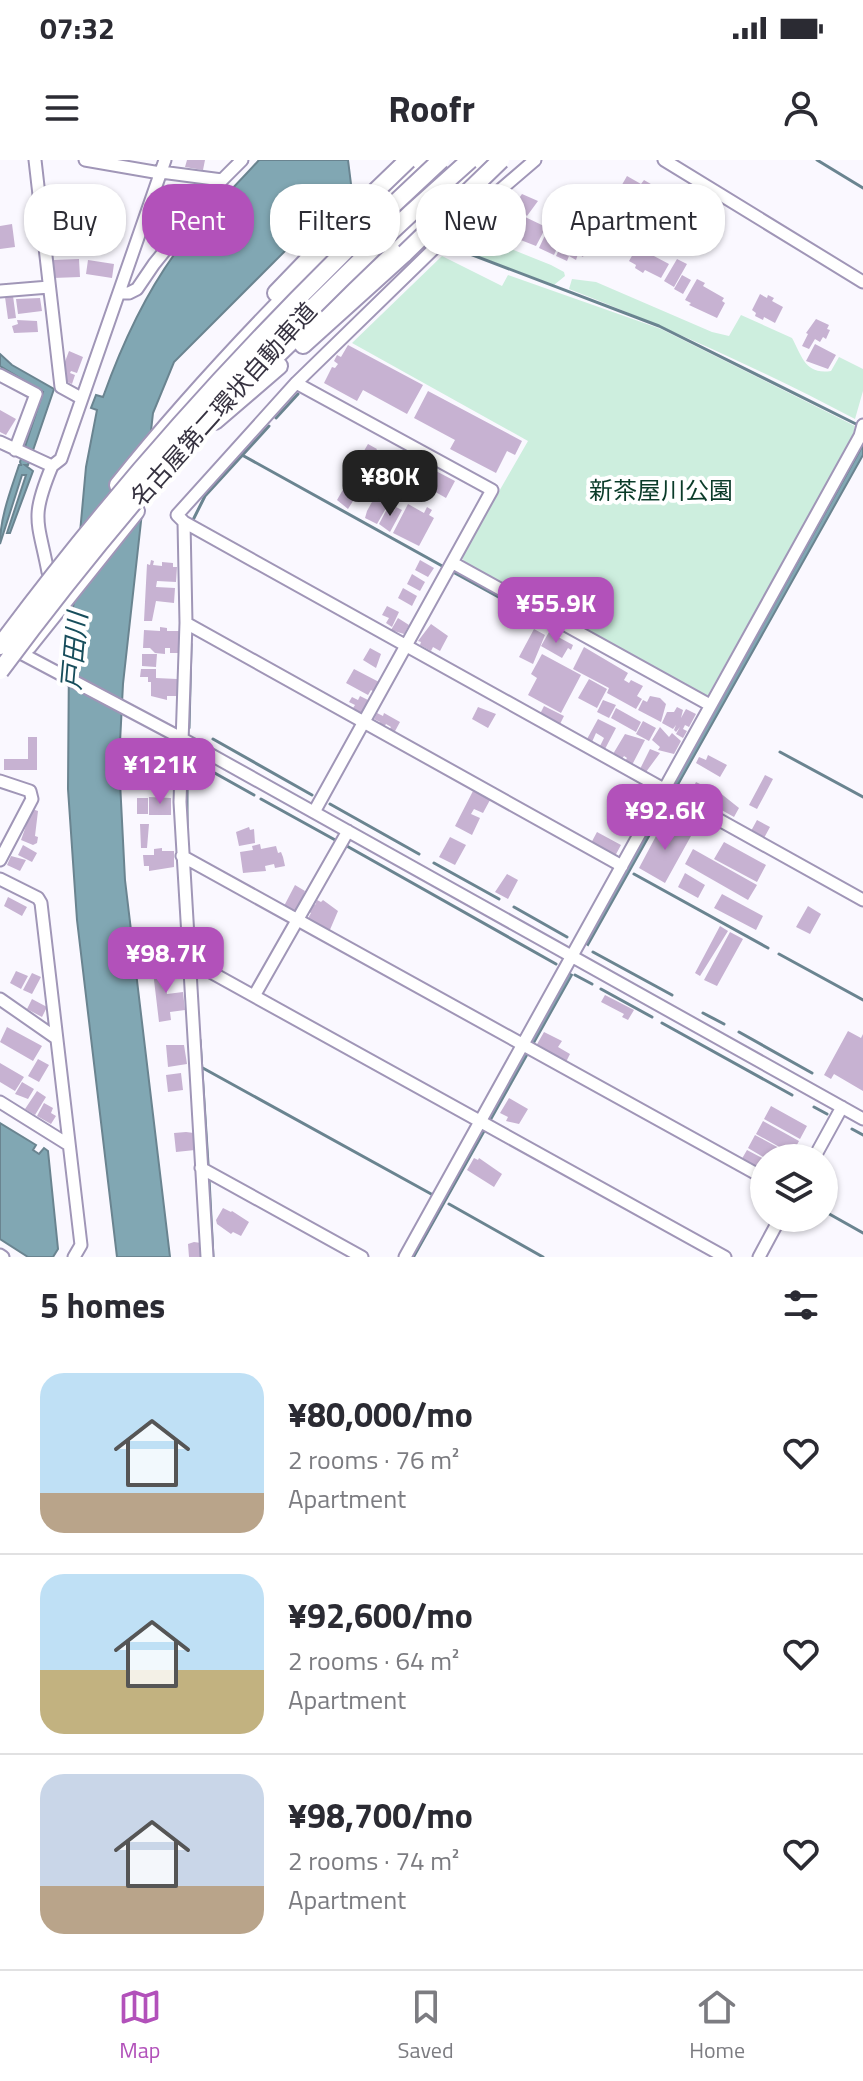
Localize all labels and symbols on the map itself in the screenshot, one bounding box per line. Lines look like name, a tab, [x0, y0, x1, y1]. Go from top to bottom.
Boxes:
street label: 名古屋第二環状自動車道	[121, 294, 325, 514]
pin: ¥80K	[343, 450, 437, 518]
park label: 新茶屋川公園	[589, 472, 733, 508]
pin: ¥55.9K	[491, 577, 621, 645]
water label: 戸田川	[51, 607, 97, 692]
pin: ¥121K	[104, 738, 216, 806]
pin: ¥92.6K	[600, 784, 730, 852]
pin: ¥98.7K	[101, 927, 231, 995]

